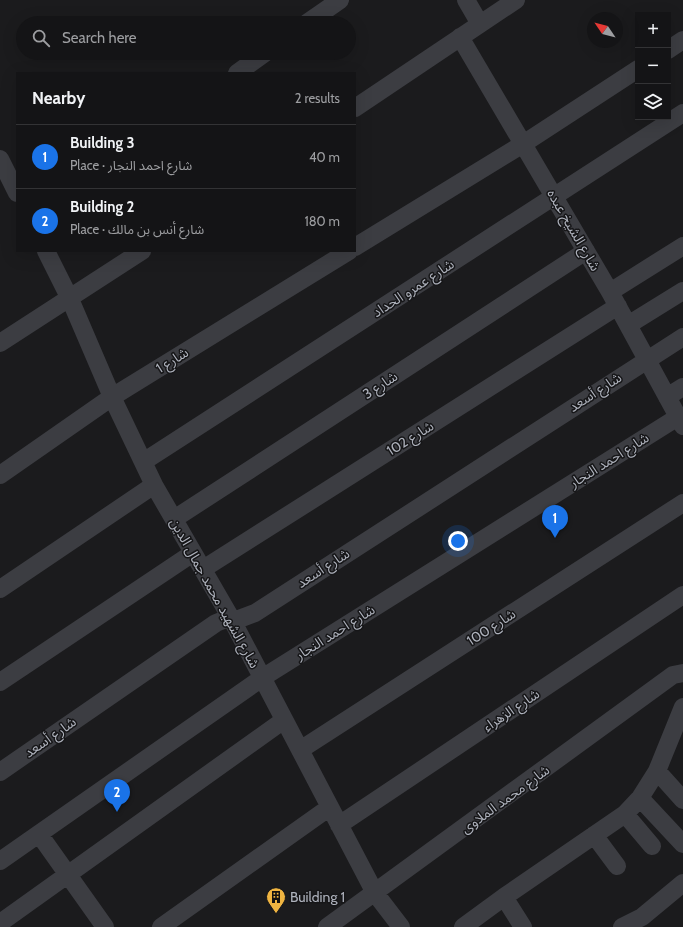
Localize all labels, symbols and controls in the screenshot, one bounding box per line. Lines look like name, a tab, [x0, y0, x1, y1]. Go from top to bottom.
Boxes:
north arrow	[587, 12, 623, 48]
map controls	[635, 12, 671, 120]
button: +	[635, 12, 671, 48]
search box	[16, 16, 356, 60]
icon: search	[30, 27, 52, 49]
text: Search here	[62, 29, 137, 47]
button: −	[635, 48, 671, 84]
button: layers	[635, 84, 671, 120]
text: Nearby	[32, 88, 85, 108]
text: 2 results	[295, 90, 340, 106]
text: Building 3	[70, 134, 134, 152]
text: 1	[43, 149, 47, 165]
text: 40 m	[309, 149, 340, 165]
text: Place · شارع احمد النجار	[70, 157, 192, 173]
street label: شارع الشيخ عبده	[542, 186, 605, 275]
text: Building 2	[70, 198, 134, 216]
text: 2	[42, 213, 48, 229]
text: 180 m	[304, 213, 340, 229]
text: Place · شارع أنس بن مالك	[70, 221, 204, 237]
street label: شارع عمرو الحداد	[369, 255, 458, 323]
street label: شارع 1	[152, 343, 193, 379]
street label: شارع 3	[359, 367, 402, 405]
street label: شارع أسعد	[565, 368, 626, 417]
street label: شارع 102	[383, 417, 438, 461]
street label: شارع احمد النجار	[565, 428, 653, 494]
pin: 1	[542, 505, 568, 538]
street label: شارع الشهيد محمد جمال الدين	[164, 515, 264, 672]
your location	[448, 531, 468, 551]
street label: شارع أسعد	[293, 544, 354, 593]
street label: شارع احمد النجار	[291, 600, 379, 666]
street label: شارع 100	[463, 605, 520, 651]
street label: شارع الزهراء	[479, 684, 544, 737]
street label: شارع أسعد	[20, 713, 81, 763]
street label: شارع محمد الملاوى	[457, 761, 554, 839]
pin: 2	[104, 779, 130, 812]
building icon: Building 1	[265, 886, 287, 914]
place label: Building 1	[290, 888, 345, 906]

